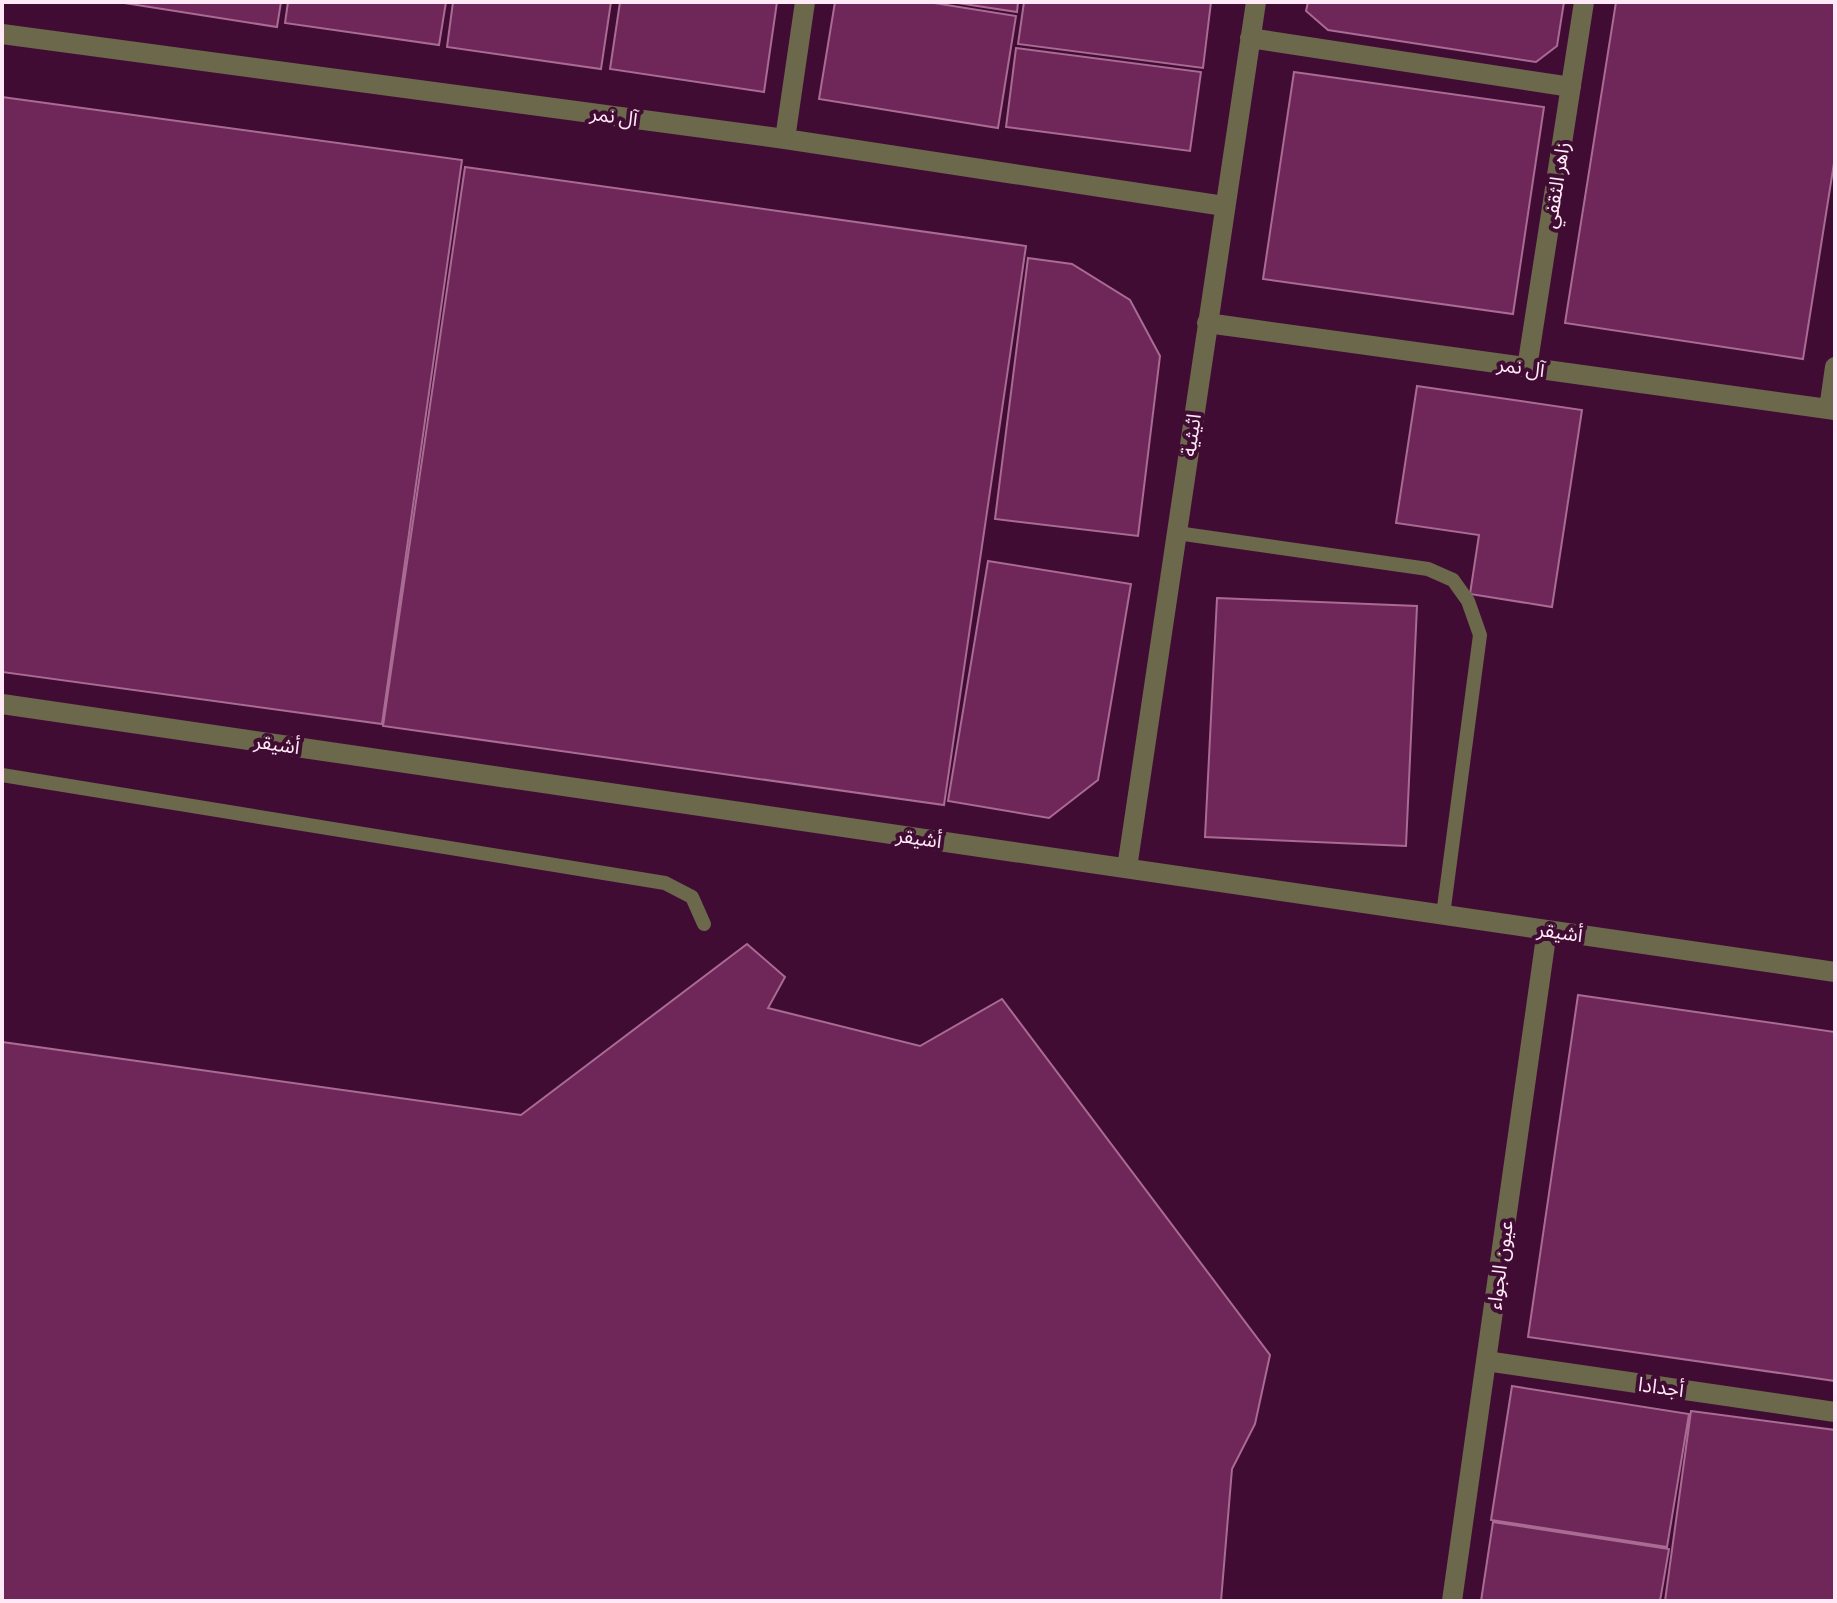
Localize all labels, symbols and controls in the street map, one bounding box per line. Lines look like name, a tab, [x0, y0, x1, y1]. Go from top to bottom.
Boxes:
street label: آل نمر	[588, 100, 641, 132]
street label: زاهر الثقفي	[1536, 140, 1578, 231]
street label: آل نمر	[1495, 351, 1548, 383]
street label: اثيثية	[1175, 412, 1207, 458]
street label: أشيقر	[252, 728, 301, 760]
street label: أشيقر	[894, 822, 943, 854]
street label: أشيقر	[1535, 916, 1584, 948]
street label: عيون الجواء	[1481, 1219, 1519, 1311]
street label: أجدادا	[1636, 1371, 1686, 1403]

